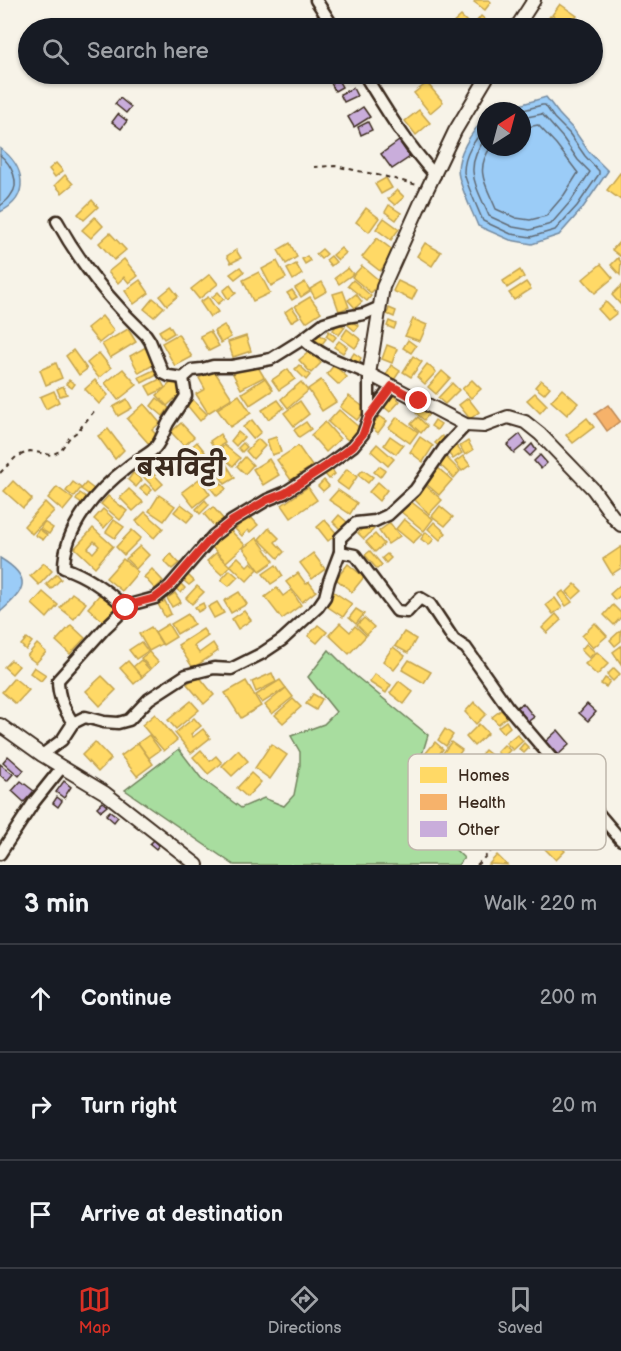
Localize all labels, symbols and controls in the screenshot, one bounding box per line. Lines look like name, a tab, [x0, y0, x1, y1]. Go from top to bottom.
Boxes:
search box	[18, 18, 603, 84]
icon: search	[39, 35, 72, 68]
text: Search here	[87, 38, 209, 65]
north arrow	[477, 102, 531, 156]
route end	[405, 387, 431, 413]
district label: बसविट्टी	[135, 448, 227, 487]
route start	[112, 594, 138, 620]
legend	[408, 754, 606, 850]
text: Homes	[458, 767, 510, 786]
text: Health	[458, 794, 506, 813]
text: Other	[458, 821, 499, 840]
text: 3 min	[24, 889, 89, 920]
text: Walk · 220 m	[484, 892, 597, 916]
icon: ahead	[24, 982, 57, 1015]
text: Continue	[81, 985, 171, 1012]
text: 200 m	[540, 986, 597, 1010]
icon: right	[24, 1090, 57, 1123]
text: Turn right	[81, 1093, 177, 1120]
text: 20 m	[552, 1094, 597, 1118]
icon: arrive	[24, 1198, 57, 1231]
text: Arrive at destination	[81, 1201, 283, 1228]
tab: Map	[78, 1283, 111, 1338]
tab: Directions	[268, 1283, 341, 1338]
tab: Saved	[498, 1283, 543, 1338]

